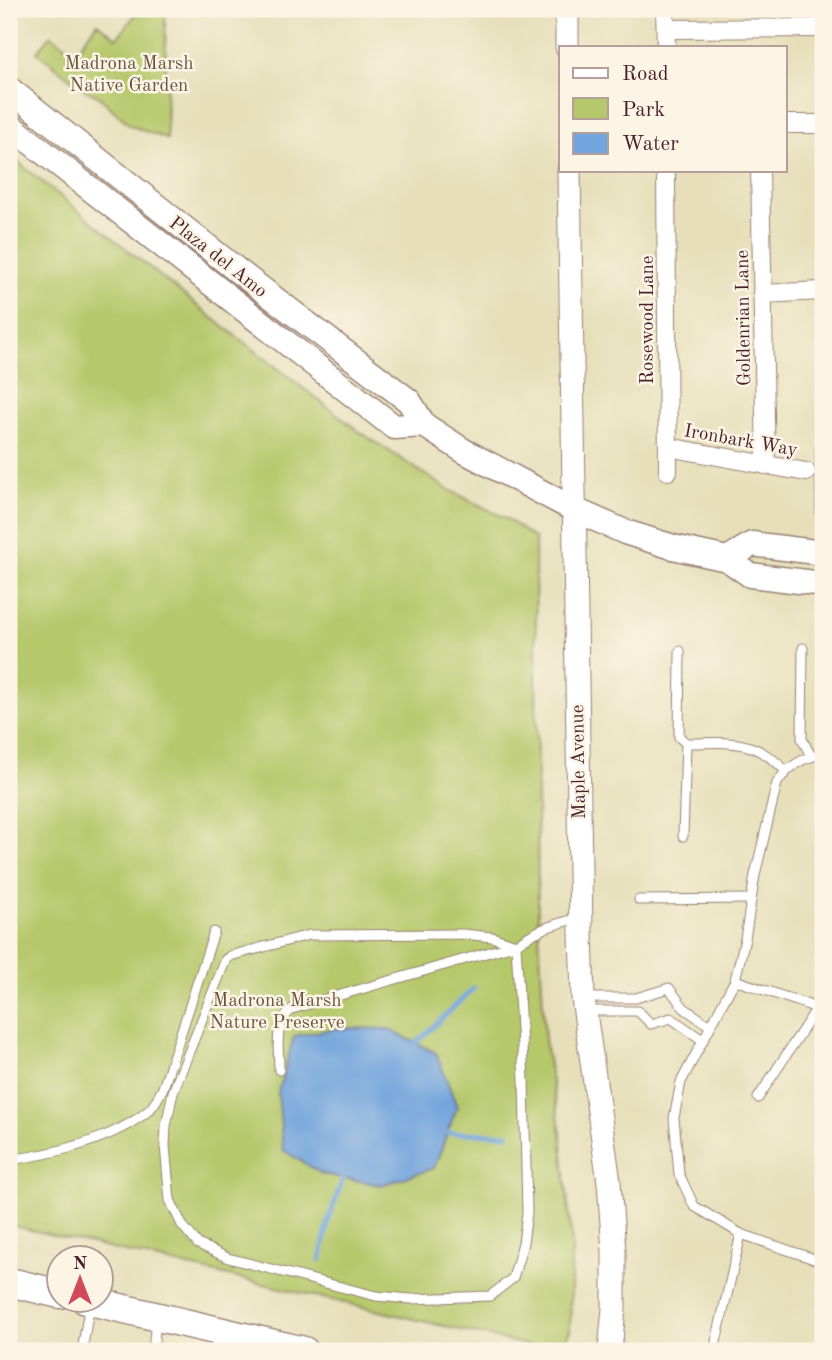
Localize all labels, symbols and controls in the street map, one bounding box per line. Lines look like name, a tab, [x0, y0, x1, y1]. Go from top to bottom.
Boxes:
legend	[559, 46, 786, 172]
park label: Madrona Marsh Native Garden	[64, 55, 194, 96]
text: Road	[622, 64, 669, 85]
text: Park	[622, 100, 665, 121]
text: Water	[622, 134, 679, 155]
street label: Plaza del Amo	[165, 214, 270, 302]
street label: Goldenrian Lane	[734, 250, 755, 386]
street label: Rosewood Lane	[639, 255, 658, 385]
street label: Ironbark Way	[682, 422, 799, 461]
street label: Maple Avenue	[569, 704, 590, 819]
park label: Madrona Marsh Nature Preserve	[210, 992, 344, 1033]
north arrow	[46, 1244, 116, 1314]
text: N	[73, 1255, 88, 1274]

